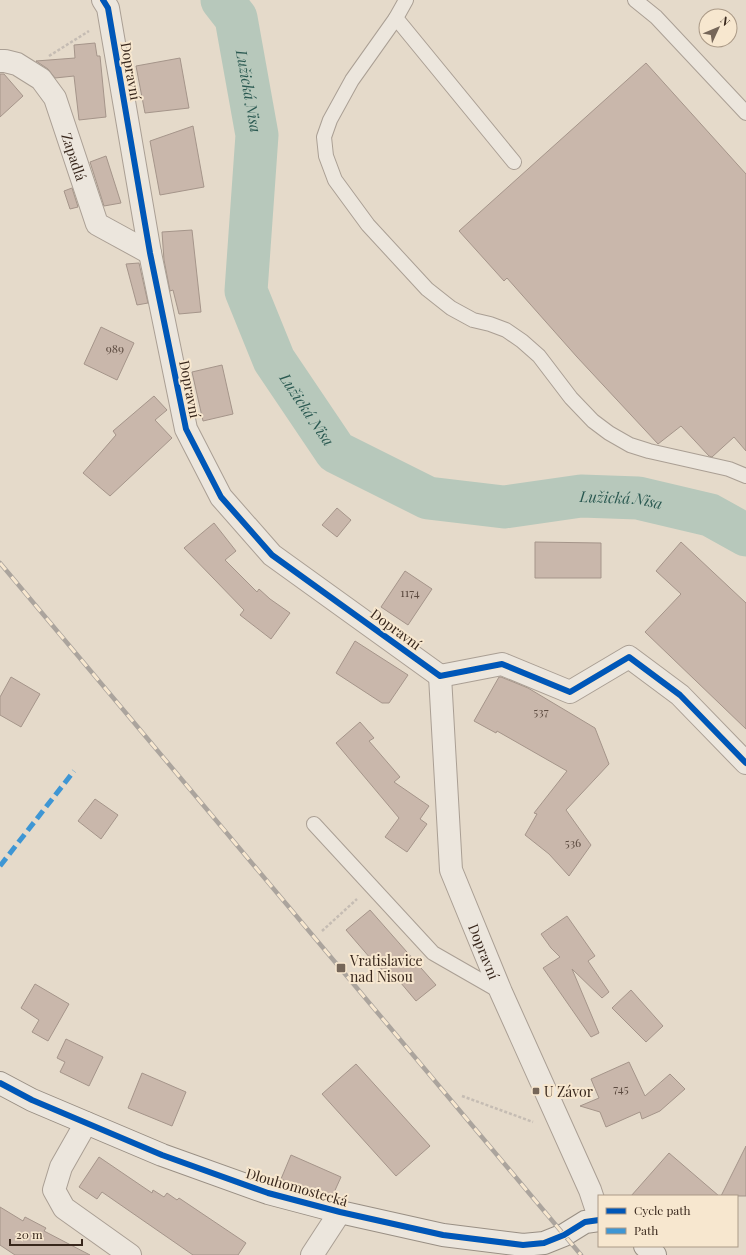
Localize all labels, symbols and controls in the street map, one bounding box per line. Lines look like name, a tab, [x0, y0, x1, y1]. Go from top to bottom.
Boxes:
north arrow	[698, 8, 738, 48]
text: N	[717, 13, 734, 29]
street label: Dopravní	[117, 41, 145, 101]
water label: Lužická Nisa	[232, 47, 266, 134]
street label: Zapadlá	[58, 130, 91, 183]
house number: 989	[106, 340, 124, 356]
street label: Dopravní	[175, 359, 205, 419]
water label: Lužická Nisa	[275, 368, 339, 450]
water label: Lužická Nisa	[578, 486, 665, 514]
house number: 1174	[400, 584, 420, 600]
street label: Dopravní	[367, 604, 425, 654]
house number: 537	[533, 703, 549, 719]
house number: 536	[565, 834, 581, 850]
street label: Dopravní	[464, 921, 504, 982]
place label: Vratislavice nad Nisou	[349, 951, 423, 986]
marker: Vratislavice nad Nisou	[335, 962, 347, 974]
house number: 745	[613, 1080, 629, 1096]
place label: U Závor	[544, 1082, 594, 1101]
marker: U Závor	[531, 1086, 541, 1096]
street label: Dlouhomostecká	[244, 1163, 350, 1211]
legend	[598, 1195, 738, 1247]
text: Cycle path	[634, 1202, 691, 1218]
scale bar	[10, 1221, 82, 1247]
text: Path	[634, 1222, 658, 1238]
text: 20 m	[16, 1226, 43, 1242]

